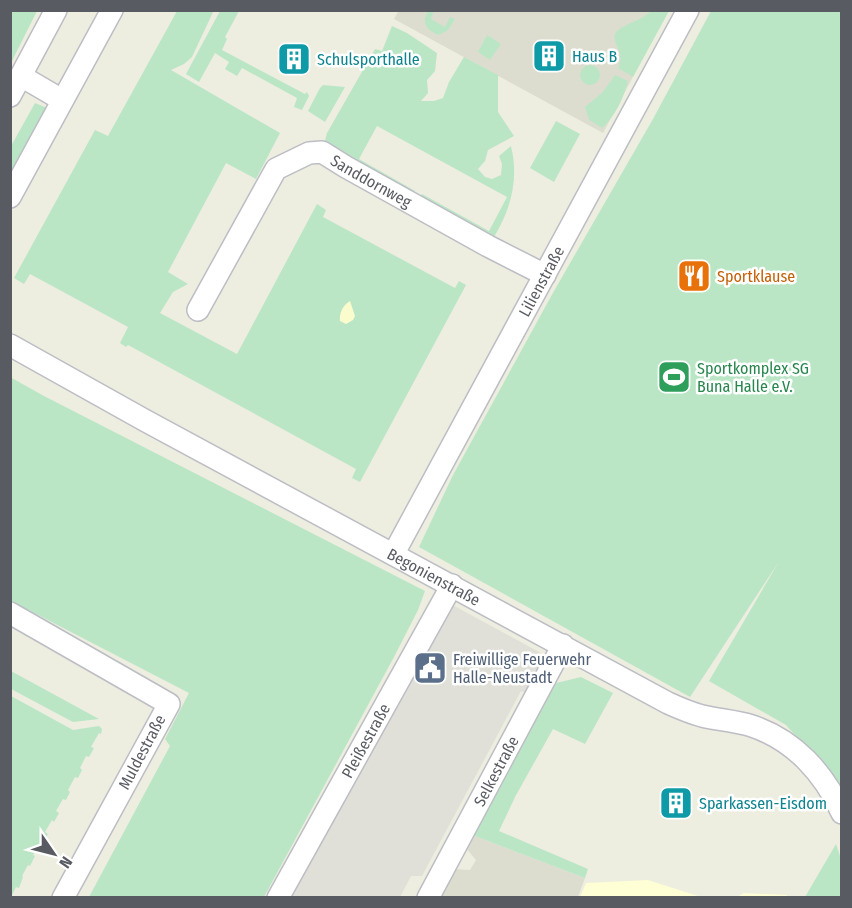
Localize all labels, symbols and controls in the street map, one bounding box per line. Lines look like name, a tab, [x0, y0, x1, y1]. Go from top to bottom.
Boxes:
building icon: Haus B	[531, 38, 567, 74]
building icon: Schulsporthalle	[276, 41, 312, 77]
place label: Haus B	[572, 47, 617, 66]
place label: Schulsporthalle	[317, 50, 420, 69]
street label: Sanddornweg	[327, 150, 415, 211]
street label: Lilienstraße	[514, 243, 568, 320]
restaurant icon: Sportklause	[676, 258, 712, 294]
place label: Sportklause	[717, 267, 795, 286]
sports icon: Sportkomplex SG Buna Halle e.V.	[656, 359, 692, 395]
place label: Sportkomplex SG Buna Halle e.V.	[697, 359, 809, 396]
street label: Begonienstraße	[384, 544, 484, 609]
public building icon: Freiwillige Feuerwehr Halle-Neustadt	[412, 650, 448, 686]
place label: Freiwillige Feuerwehr Halle-Neustadt	[453, 650, 591, 687]
street label: Pleißestraße	[337, 700, 394, 781]
street label: Muldestraße	[114, 711, 170, 793]
street label: Selkestraße	[469, 733, 522, 809]
building icon: Sparkassen-Eisdom	[658, 785, 694, 821]
place label: Sparkassen-Eisdom	[699, 794, 827, 813]
north arrow	[24, 824, 84, 884]
text: N	[55, 853, 76, 872]

